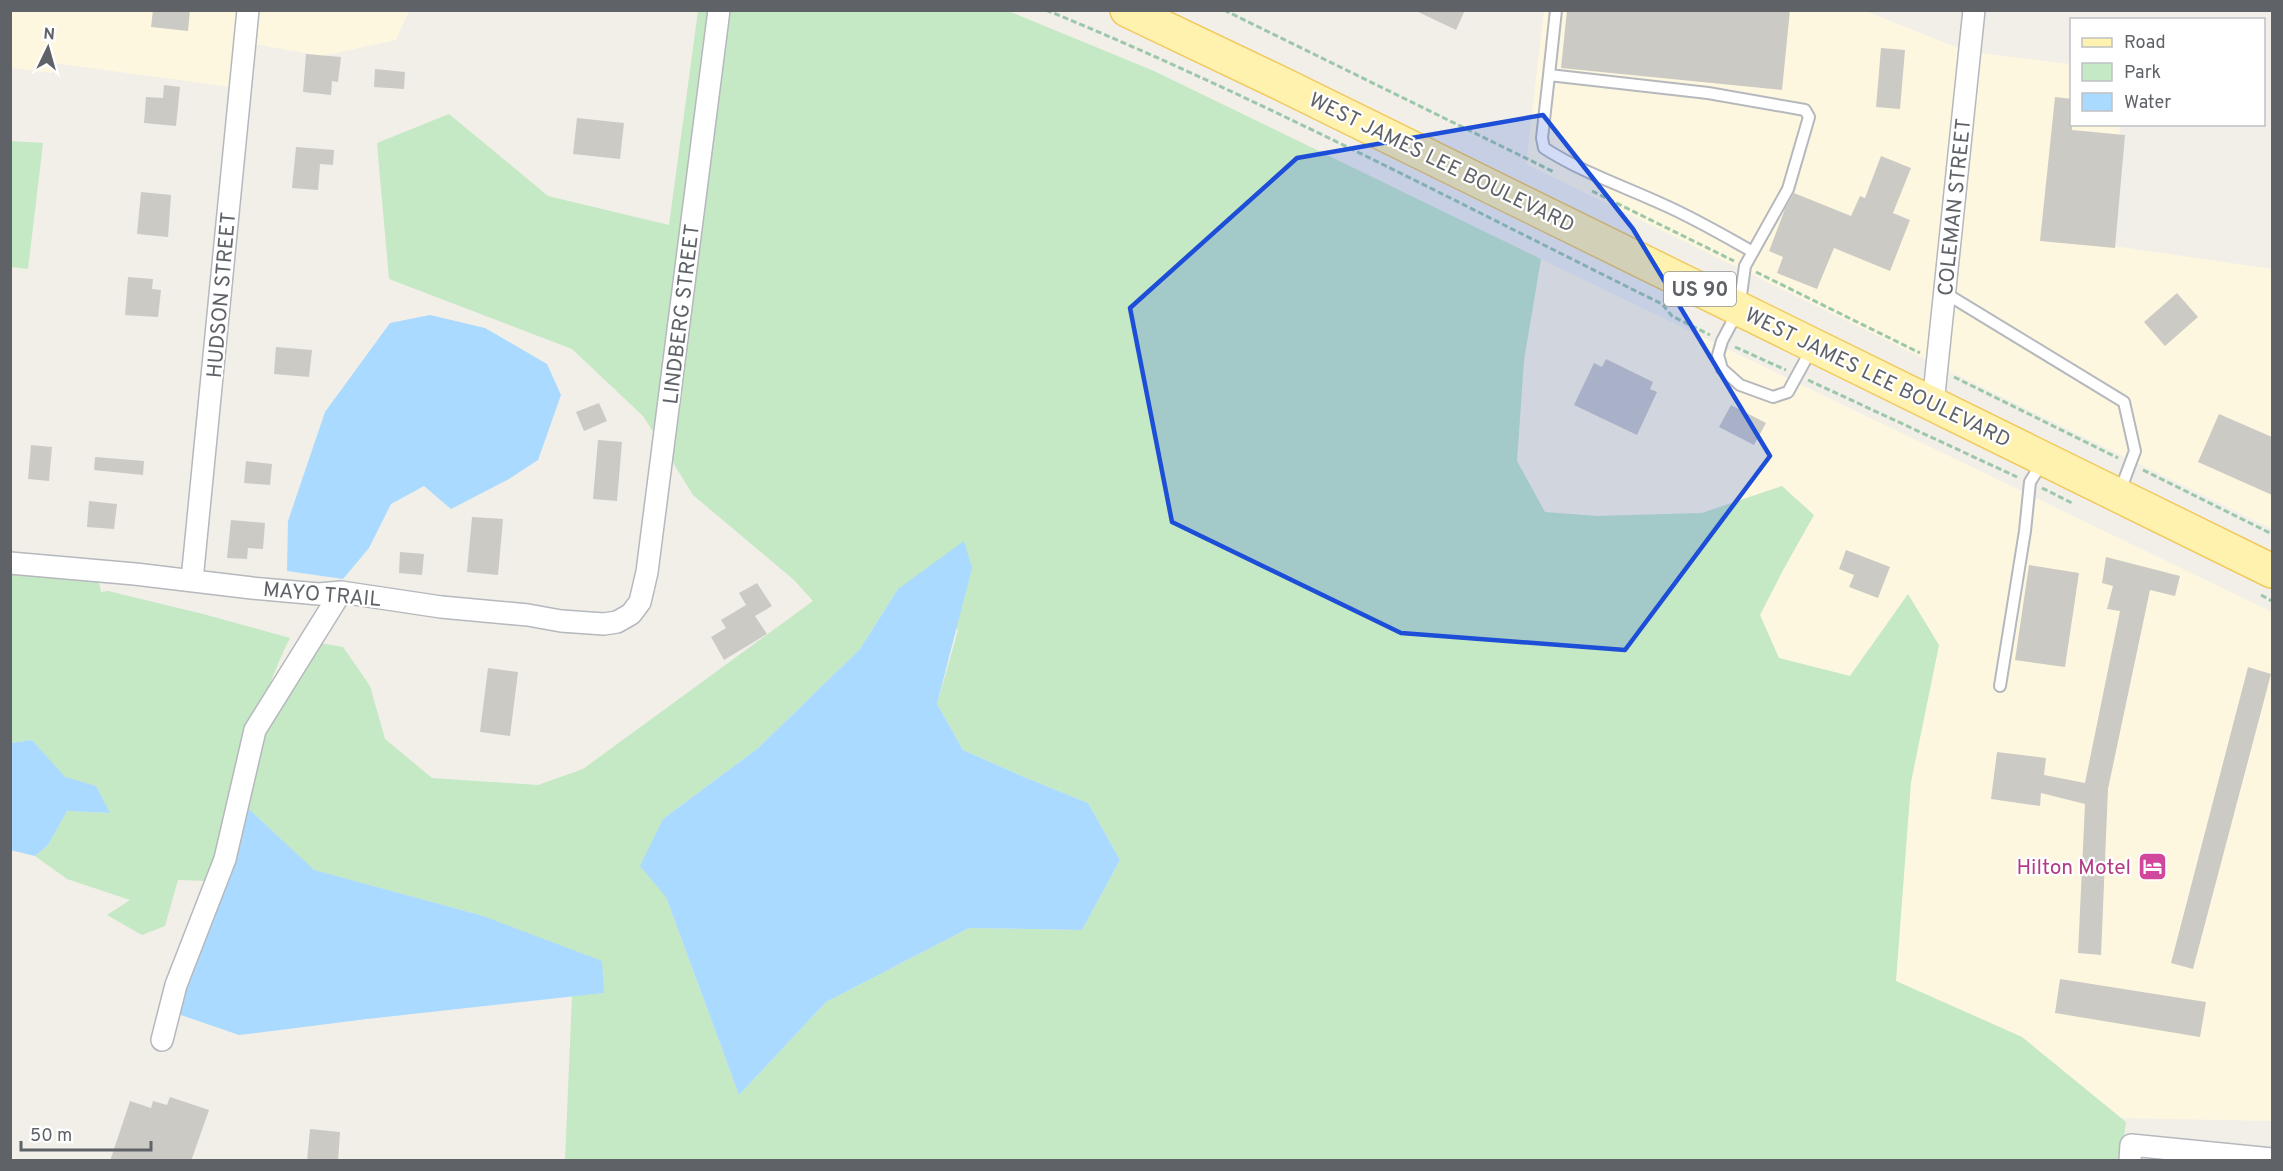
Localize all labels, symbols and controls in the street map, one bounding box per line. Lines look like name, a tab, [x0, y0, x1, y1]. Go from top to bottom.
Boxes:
north arrow	[18, 18, 78, 78]
legend	[2070, 18, 2265, 126]
text: N	[43, 25, 56, 46]
text: Road	[2124, 32, 2166, 55]
text: Park	[2124, 62, 2161, 85]
street label: WEST JAMES LEE BOULEVARD	[1304, 87, 1579, 240]
text: Water	[2124, 92, 2171, 115]
street label: COLEMAN STREET	[1933, 117, 1978, 297]
street label: HUDSON STREET	[202, 211, 243, 379]
street label: LINDBERG STREET	[658, 223, 707, 406]
road number: US 90	[1664, 272, 1736, 306]
street label: WEST JAMES LEE BOULEVARD	[1740, 302, 2015, 455]
street label: MAYO TRAIL	[262, 577, 382, 614]
hotel icon: Hilton Motel	[2136, 851, 2168, 883]
place label: Hilton Motel	[2016, 855, 2131, 882]
scale bar	[21, 1114, 152, 1152]
text: 50 m	[30, 1125, 72, 1148]

